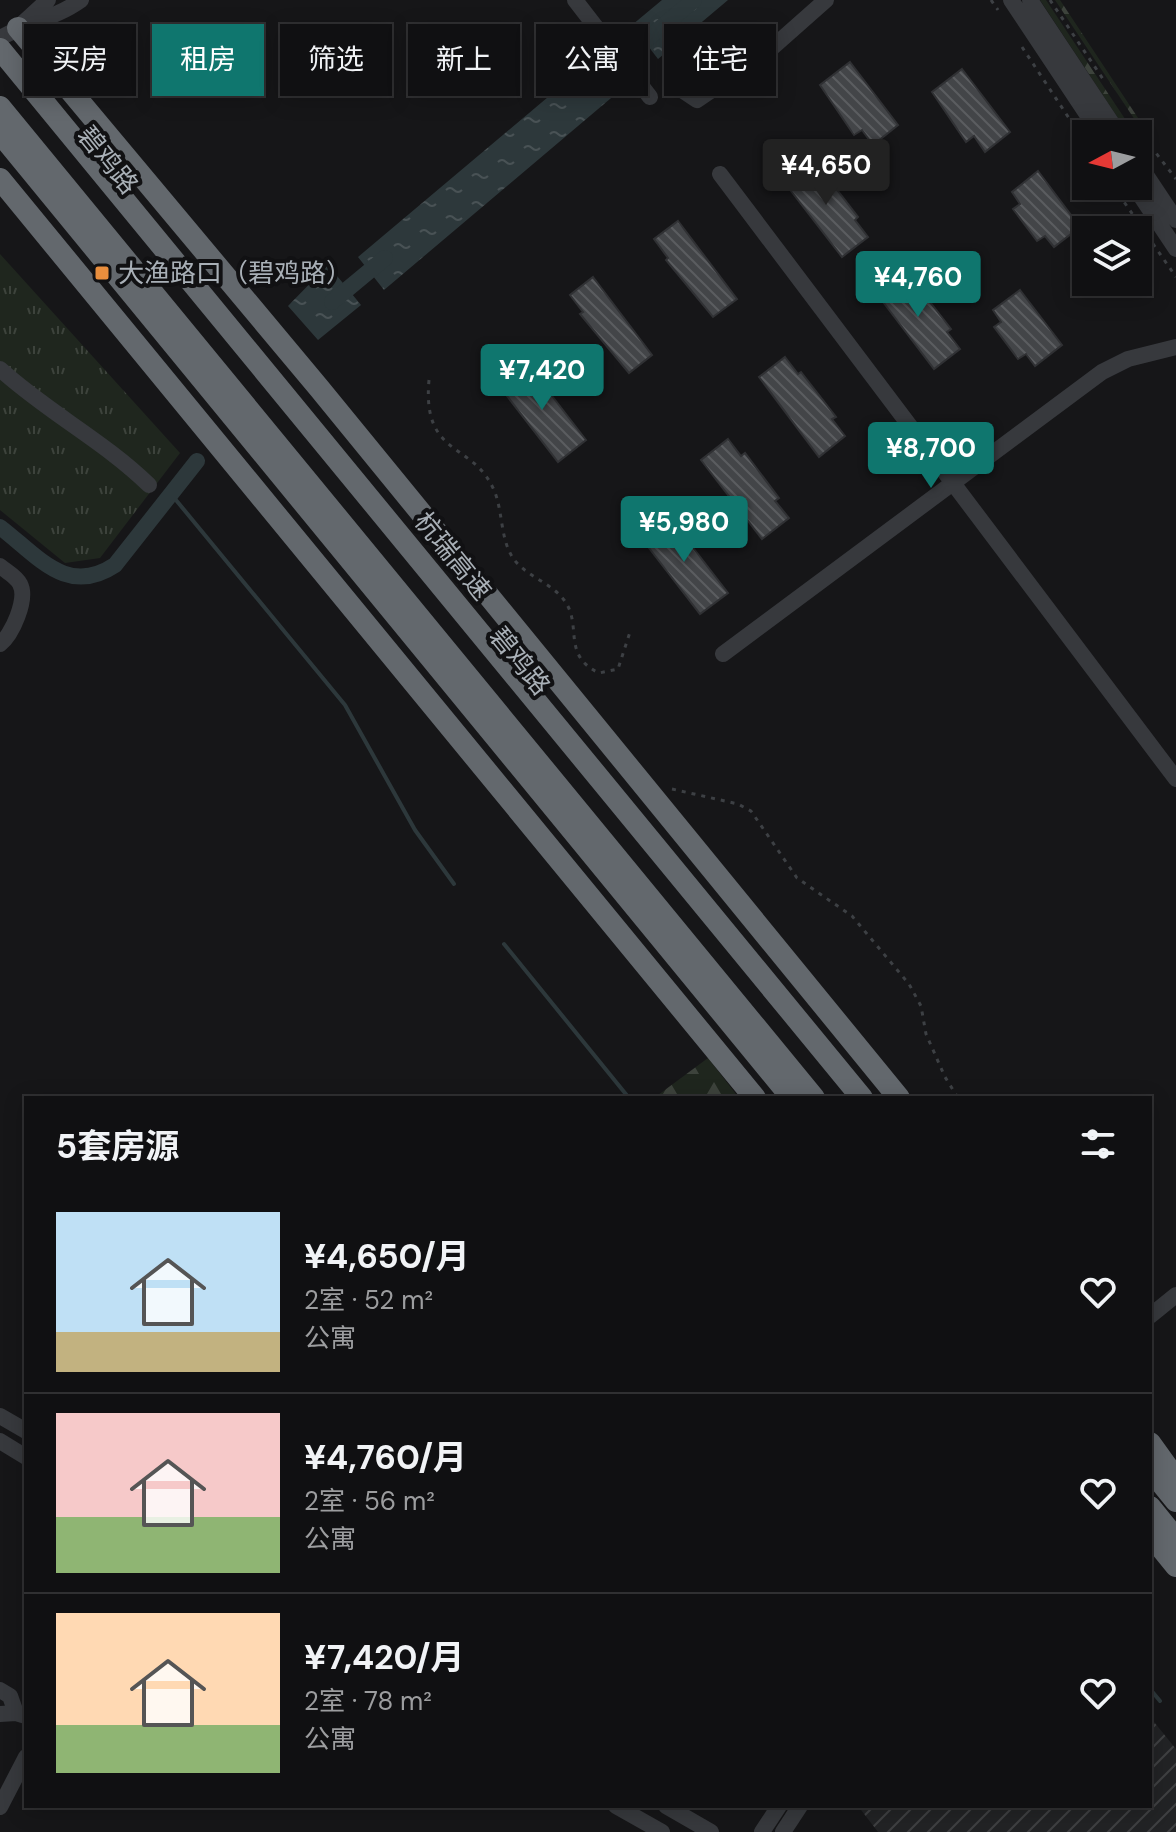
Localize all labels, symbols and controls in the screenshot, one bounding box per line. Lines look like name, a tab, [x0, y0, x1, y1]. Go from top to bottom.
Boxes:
chip: 买房	[24, 24, 136, 96]
chip: 租房	[152, 24, 264, 96]
chip: 筛选	[280, 24, 392, 96]
chip: 新上	[408, 24, 520, 96]
chip: 公寓	[536, 24, 648, 96]
chip: 住宅	[664, 24, 776, 96]
street label: 碧鸡路	[70, 119, 146, 201]
north arrow	[1072, 120, 1152, 200]
map controls	[1072, 120, 1152, 296]
pin: ¥4,650	[761, 139, 891, 207]
text: ¥4,650	[781, 148, 871, 182]
button: layers	[1072, 216, 1152, 296]
pin: ¥4,760	[853, 251, 983, 319]
place label: 大渔路口（碧鸡路）	[118, 256, 352, 290]
text: ¥4,760	[874, 260, 962, 294]
marker: 大渔路口（碧鸡路）	[93, 264, 111, 282]
pin: ¥7,420	[477, 344, 607, 412]
text: ¥7,420	[499, 353, 585, 387]
pin: ¥8,700	[866, 422, 996, 490]
text: ¥8,700	[886, 431, 976, 465]
pin: ¥5,980	[619, 496, 749, 564]
street label: 杭瑞高速	[407, 505, 499, 607]
text: ¥5,980	[639, 505, 729, 539]
street label: 碧鸡路	[482, 620, 558, 702]
icon: filters	[1076, 1122, 1120, 1166]
text: 5套房源	[56, 1124, 179, 1169]
text: ¥4,650/月	[304, 1234, 470, 1279]
icon: home	[120, 1244, 216, 1340]
icon: heart	[1076, 1270, 1120, 1314]
text: 2室 · 52 m²	[304, 1283, 433, 1317]
text: 公寓	[304, 1321, 356, 1355]
text: ¥4,760/月	[304, 1435, 467, 1480]
icon: home	[120, 1445, 216, 1541]
icon: heart	[1076, 1471, 1120, 1515]
text: 2室 · 56 m²	[304, 1484, 435, 1518]
text: 公寓	[304, 1522, 356, 1556]
text: ¥7,420/月	[304, 1635, 465, 1680]
icon: home	[120, 1645, 216, 1741]
icon: heart	[1076, 1671, 1120, 1715]
text: 2室 · 78 m²	[304, 1684, 432, 1718]
text: 公寓	[304, 1722, 356, 1756]

